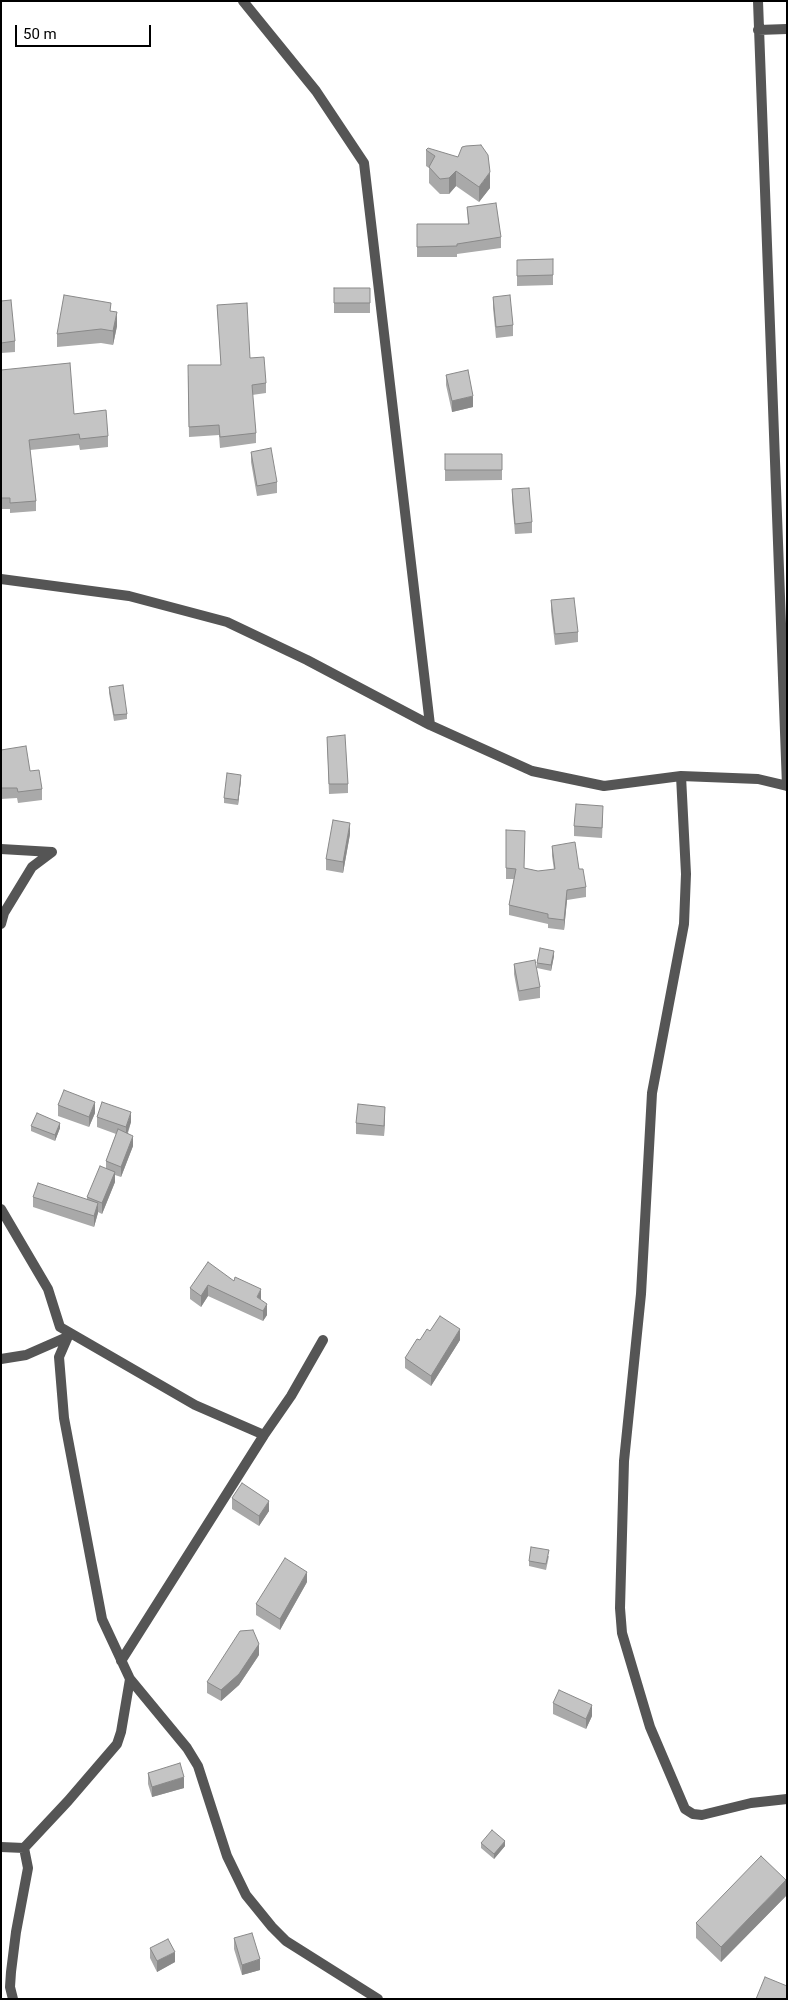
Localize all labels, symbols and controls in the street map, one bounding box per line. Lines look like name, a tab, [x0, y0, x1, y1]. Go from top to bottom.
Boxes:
scale bar	[18, 15, 154, 47]
text: 50 m	[23, 25, 57, 43]

